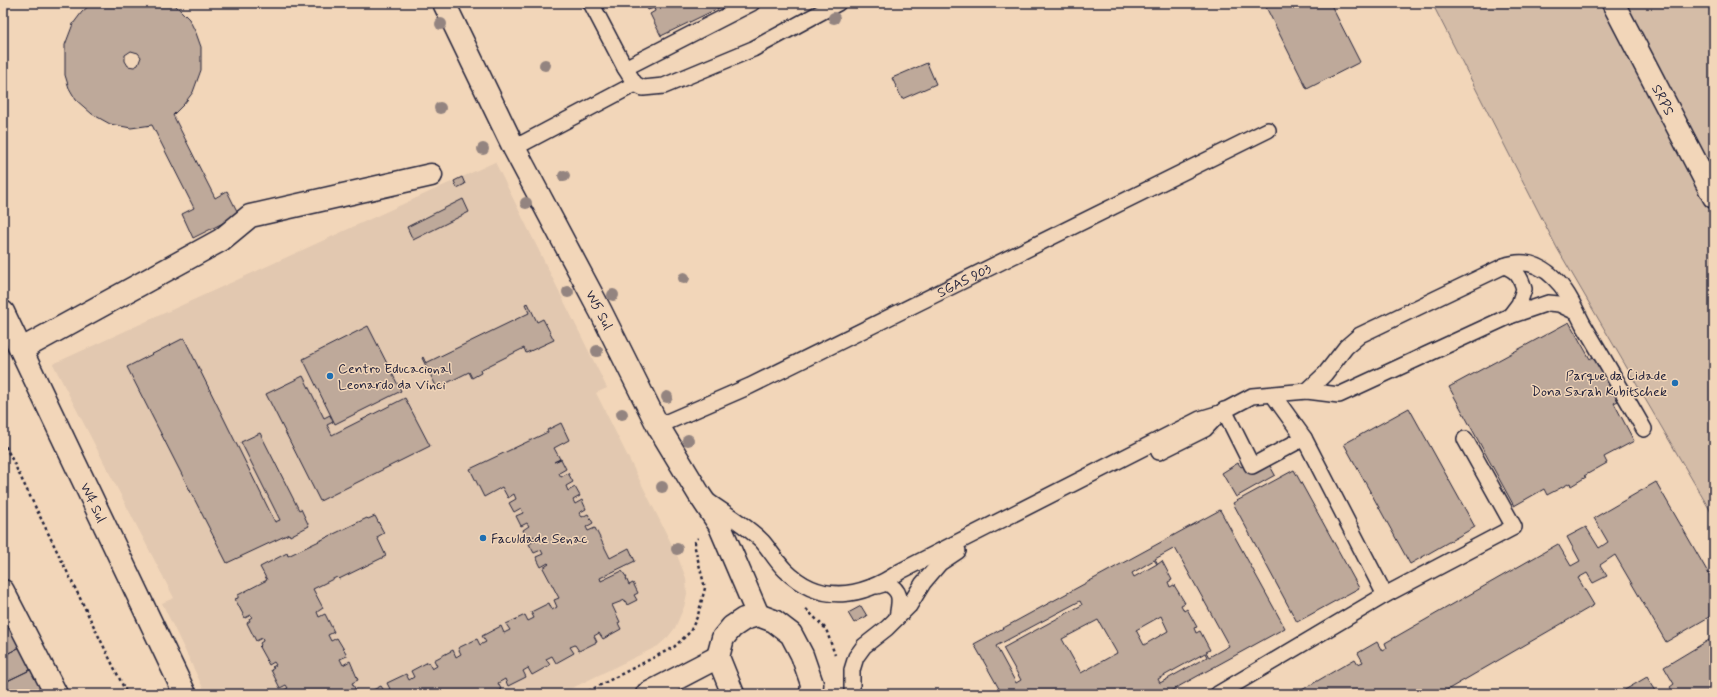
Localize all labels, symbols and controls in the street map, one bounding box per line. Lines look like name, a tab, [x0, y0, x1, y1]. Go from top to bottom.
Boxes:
street label: SRPS	[1647, 82, 1678, 119]
street label: SGAS 903	[934, 260, 995, 302]
street label: W5 Sul	[581, 287, 616, 333]
place label: Centro Educacional Leonardo da Vinci	[338, 360, 452, 394]
place label: Parque da Cidade Dona Sarah Kubitschek	[1531, 367, 1667, 401]
marker: Centro Educacional Leonardo da Vinci	[325, 371, 335, 381]
marker: Parque da Cidade Dona Sarah Kubitschek	[1670, 378, 1680, 388]
street label: W4 Sul	[76, 480, 110, 526]
place label: Faculdade Senac	[491, 530, 588, 548]
marker: Faculdade Senac	[478, 533, 488, 543]

